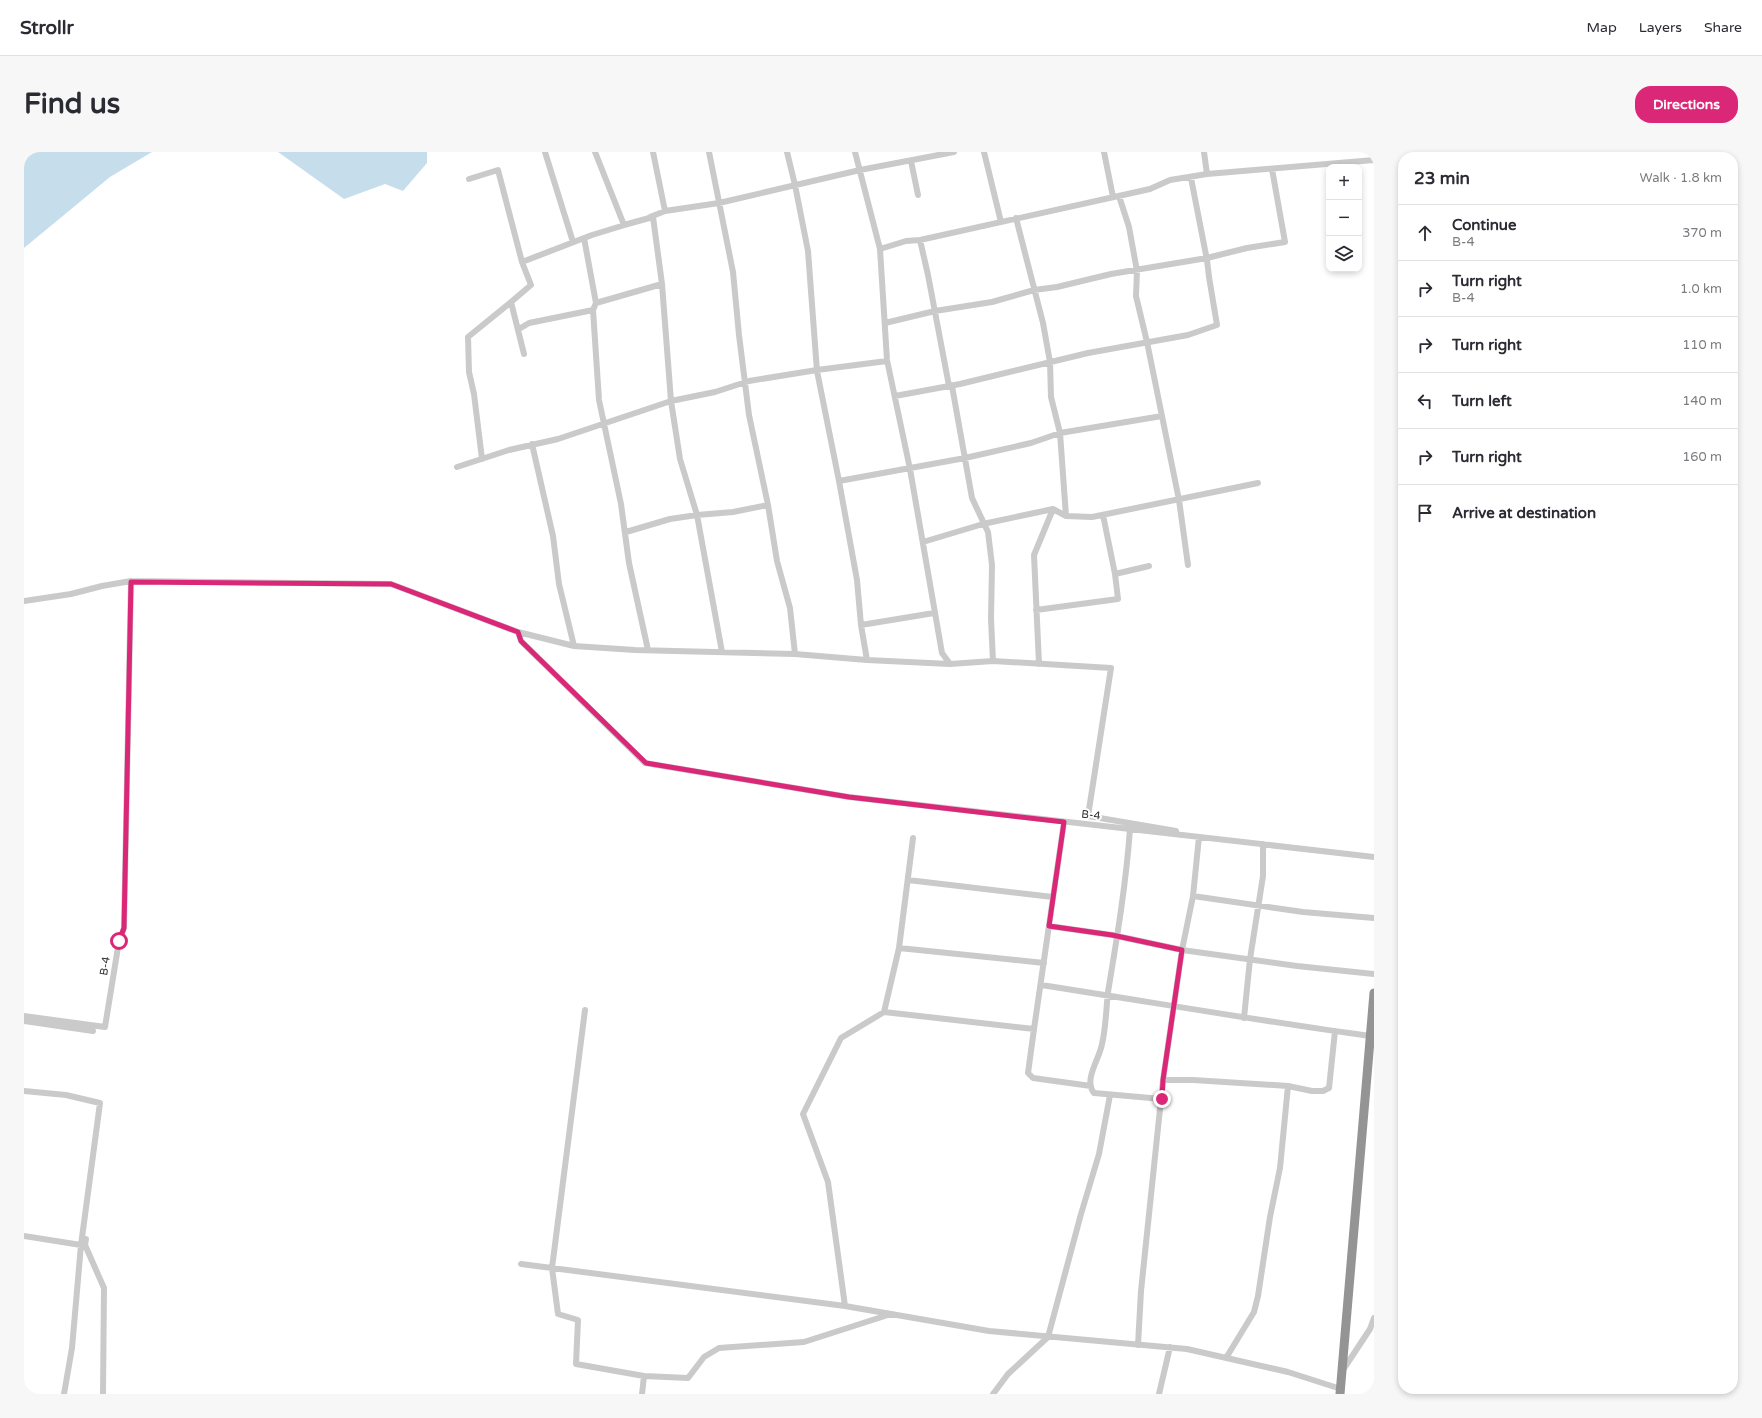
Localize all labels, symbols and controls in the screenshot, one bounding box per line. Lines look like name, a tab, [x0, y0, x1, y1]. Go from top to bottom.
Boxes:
text: Strollr	[20, 17, 74, 39]
text: Map	[1587, 19, 1617, 36]
text: Layers	[1639, 19, 1682, 36]
text: Share	[1704, 19, 1742, 36]
button: Directions	[1635, 86, 1738, 123]
text: Find us	[24, 87, 120, 121]
map controls	[1326, 164, 1362, 272]
button: +	[1326, 164, 1362, 200]
text: 23 min	[1414, 168, 1470, 189]
text: Walk · 1.8 km	[1640, 170, 1722, 186]
button: −	[1326, 200, 1362, 236]
text: Continue	[1452, 216, 1516, 234]
icon: ahead	[1414, 222, 1436, 244]
text: 370 m	[1682, 225, 1722, 241]
text: B-4	[1452, 234, 1475, 250]
button: layers	[1326, 236, 1362, 272]
text: Turn right	[1452, 272, 1522, 290]
icon: right	[1414, 278, 1436, 300]
text: 1.0 km	[1680, 281, 1722, 297]
text: B-4	[1452, 290, 1475, 306]
icon: right	[1414, 334, 1436, 356]
text: Turn right	[1452, 336, 1522, 354]
text: 110 m	[1682, 337, 1722, 353]
icon: left	[1414, 390, 1436, 412]
text: Turn left	[1452, 392, 1512, 410]
text: 140 m	[1682, 393, 1722, 409]
icon: right	[1414, 446, 1436, 468]
text: Turn right	[1452, 448, 1522, 466]
text: 160 m	[1682, 449, 1722, 465]
icon: arrive	[1414, 502, 1436, 524]
text: Arrive at destination	[1452, 504, 1596, 522]
street label: B-4	[1081, 808, 1101, 822]
route start	[110, 932, 128, 950]
street label: B-4	[97, 955, 113, 976]
route end	[1153, 1090, 1171, 1108]

